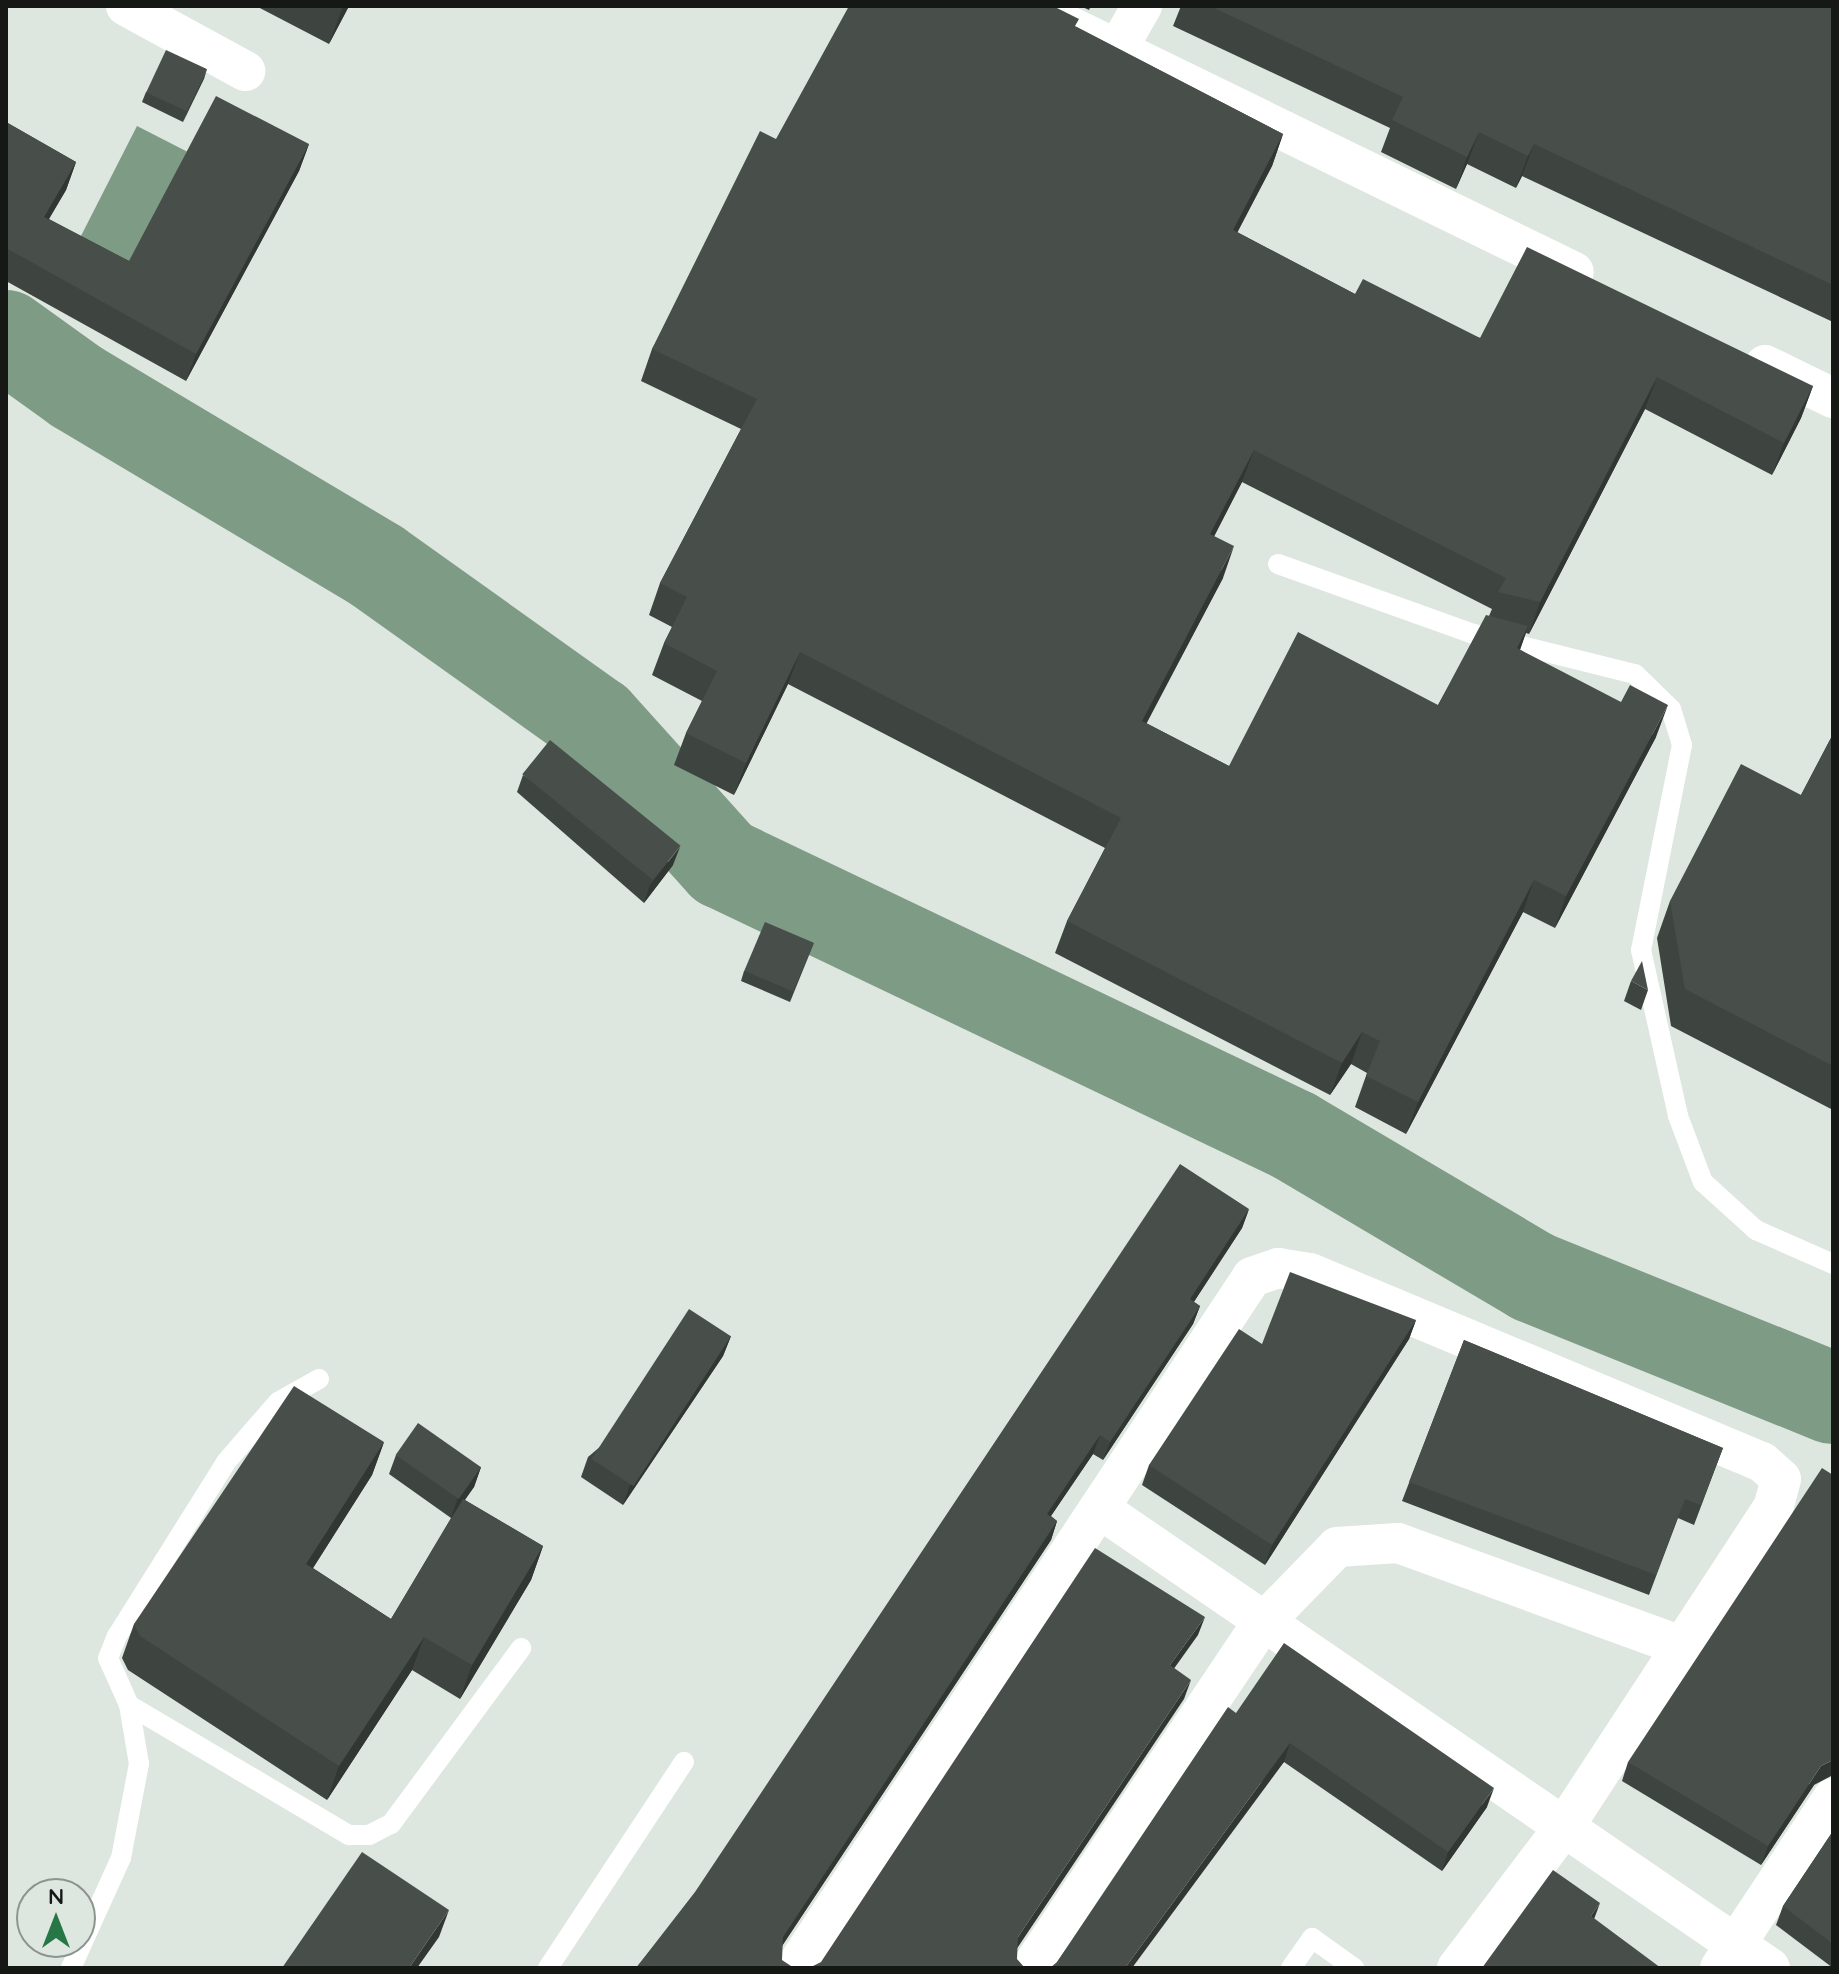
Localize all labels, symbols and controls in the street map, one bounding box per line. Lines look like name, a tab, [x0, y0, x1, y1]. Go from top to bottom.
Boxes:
north arrow	[16, 1878, 96, 1958]
text: N	[48, 1882, 64, 1910]

